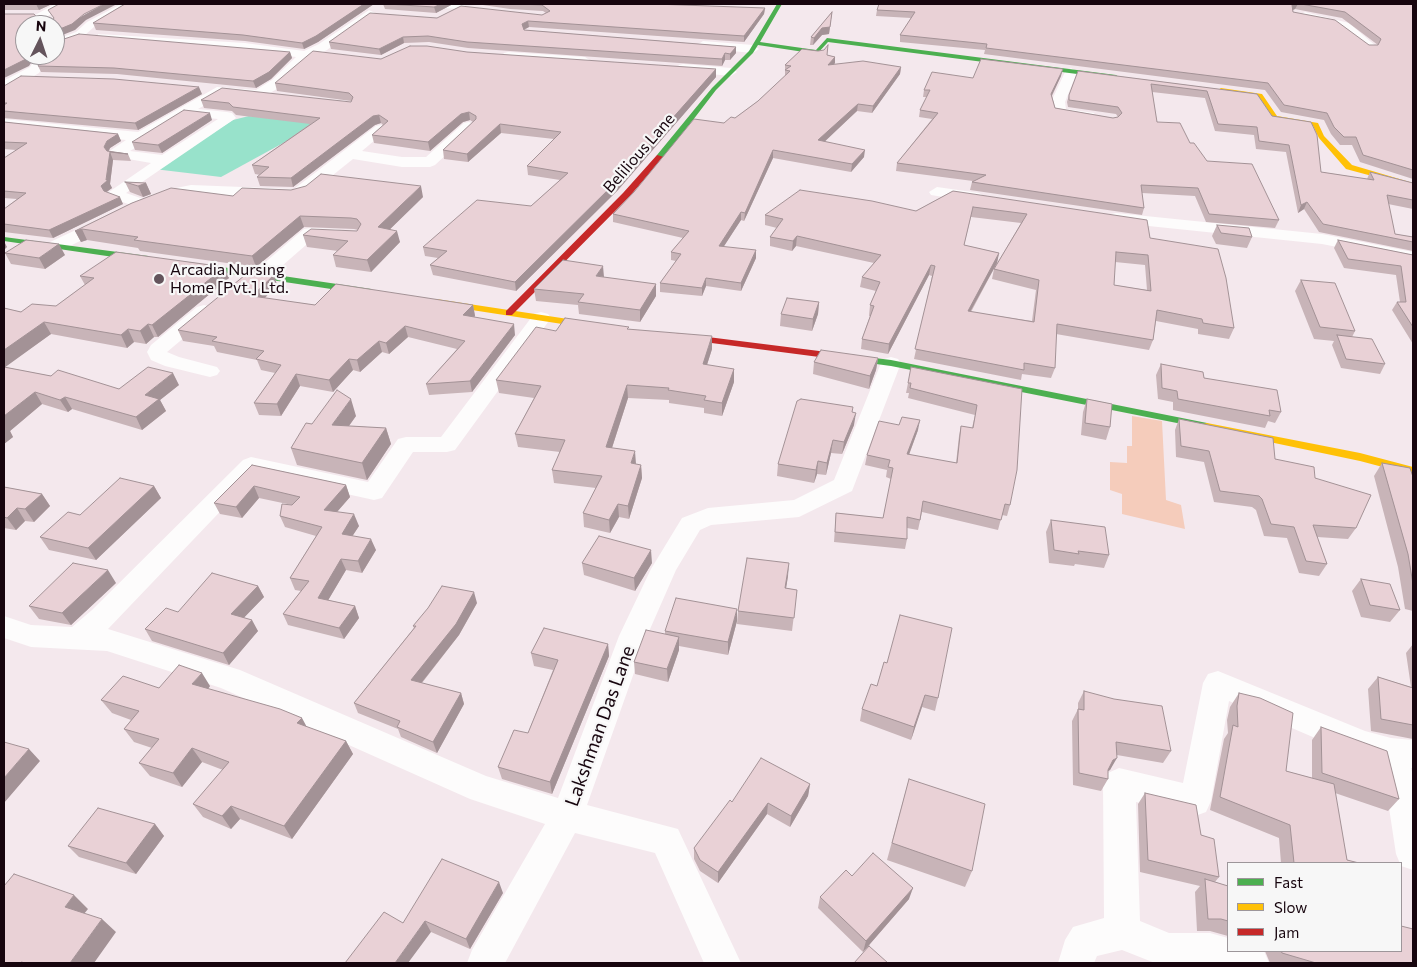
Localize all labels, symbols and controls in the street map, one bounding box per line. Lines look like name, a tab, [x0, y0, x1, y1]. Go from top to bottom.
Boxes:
north arrow	[15, 15, 65, 65]
text: N	[35, 17, 47, 34]
street label: Belilious Lane	[599, 109, 679, 197]
place label: Arcadia Nursing Home [Pvt.] Ltd.	[170, 260, 289, 298]
marker: Arcadia Nursing Home [Pvt.] Ltd.	[152, 272, 166, 286]
street label: Lakshman Das Lane	[560, 642, 640, 810]
legend	[1227, 862, 1402, 952]
text: Fast	[1274, 873, 1303, 891]
text: Slow	[1274, 898, 1307, 916]
text: Jam	[1274, 923, 1299, 941]

